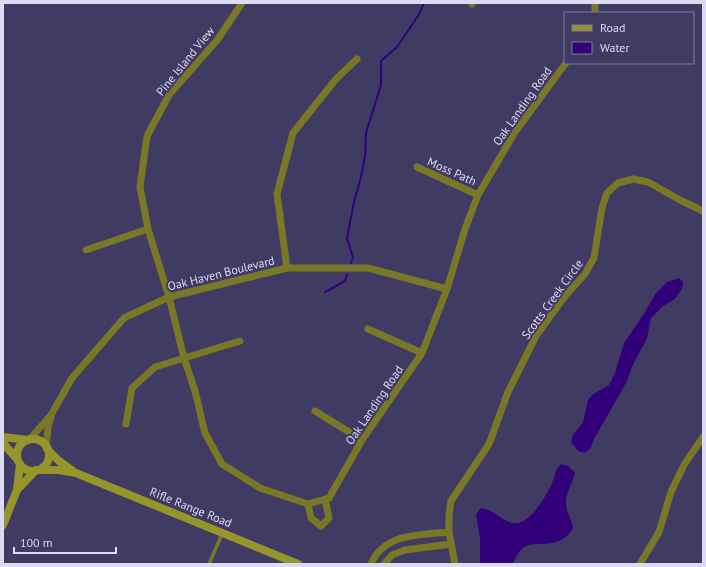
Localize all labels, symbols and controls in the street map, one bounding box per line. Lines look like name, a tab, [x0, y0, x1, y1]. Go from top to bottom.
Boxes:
legend	[564, 12, 694, 64]
text: Road	[600, 20, 625, 35]
street label: Pine Island View	[153, 23, 218, 99]
text: Water	[600, 40, 630, 55]
street label: Oak Landing Road	[489, 64, 555, 148]
street label: Moss Path	[425, 154, 479, 188]
street label: Oak Haven Boulevard	[166, 252, 276, 294]
street label: Scotts Creek Circle	[518, 256, 586, 342]
street label: Oak Landing Road	[342, 362, 406, 448]
street label: Rifle Range Road	[148, 484, 234, 530]
scale bar	[14, 529, 116, 555]
text: 100 m	[20, 535, 53, 550]

